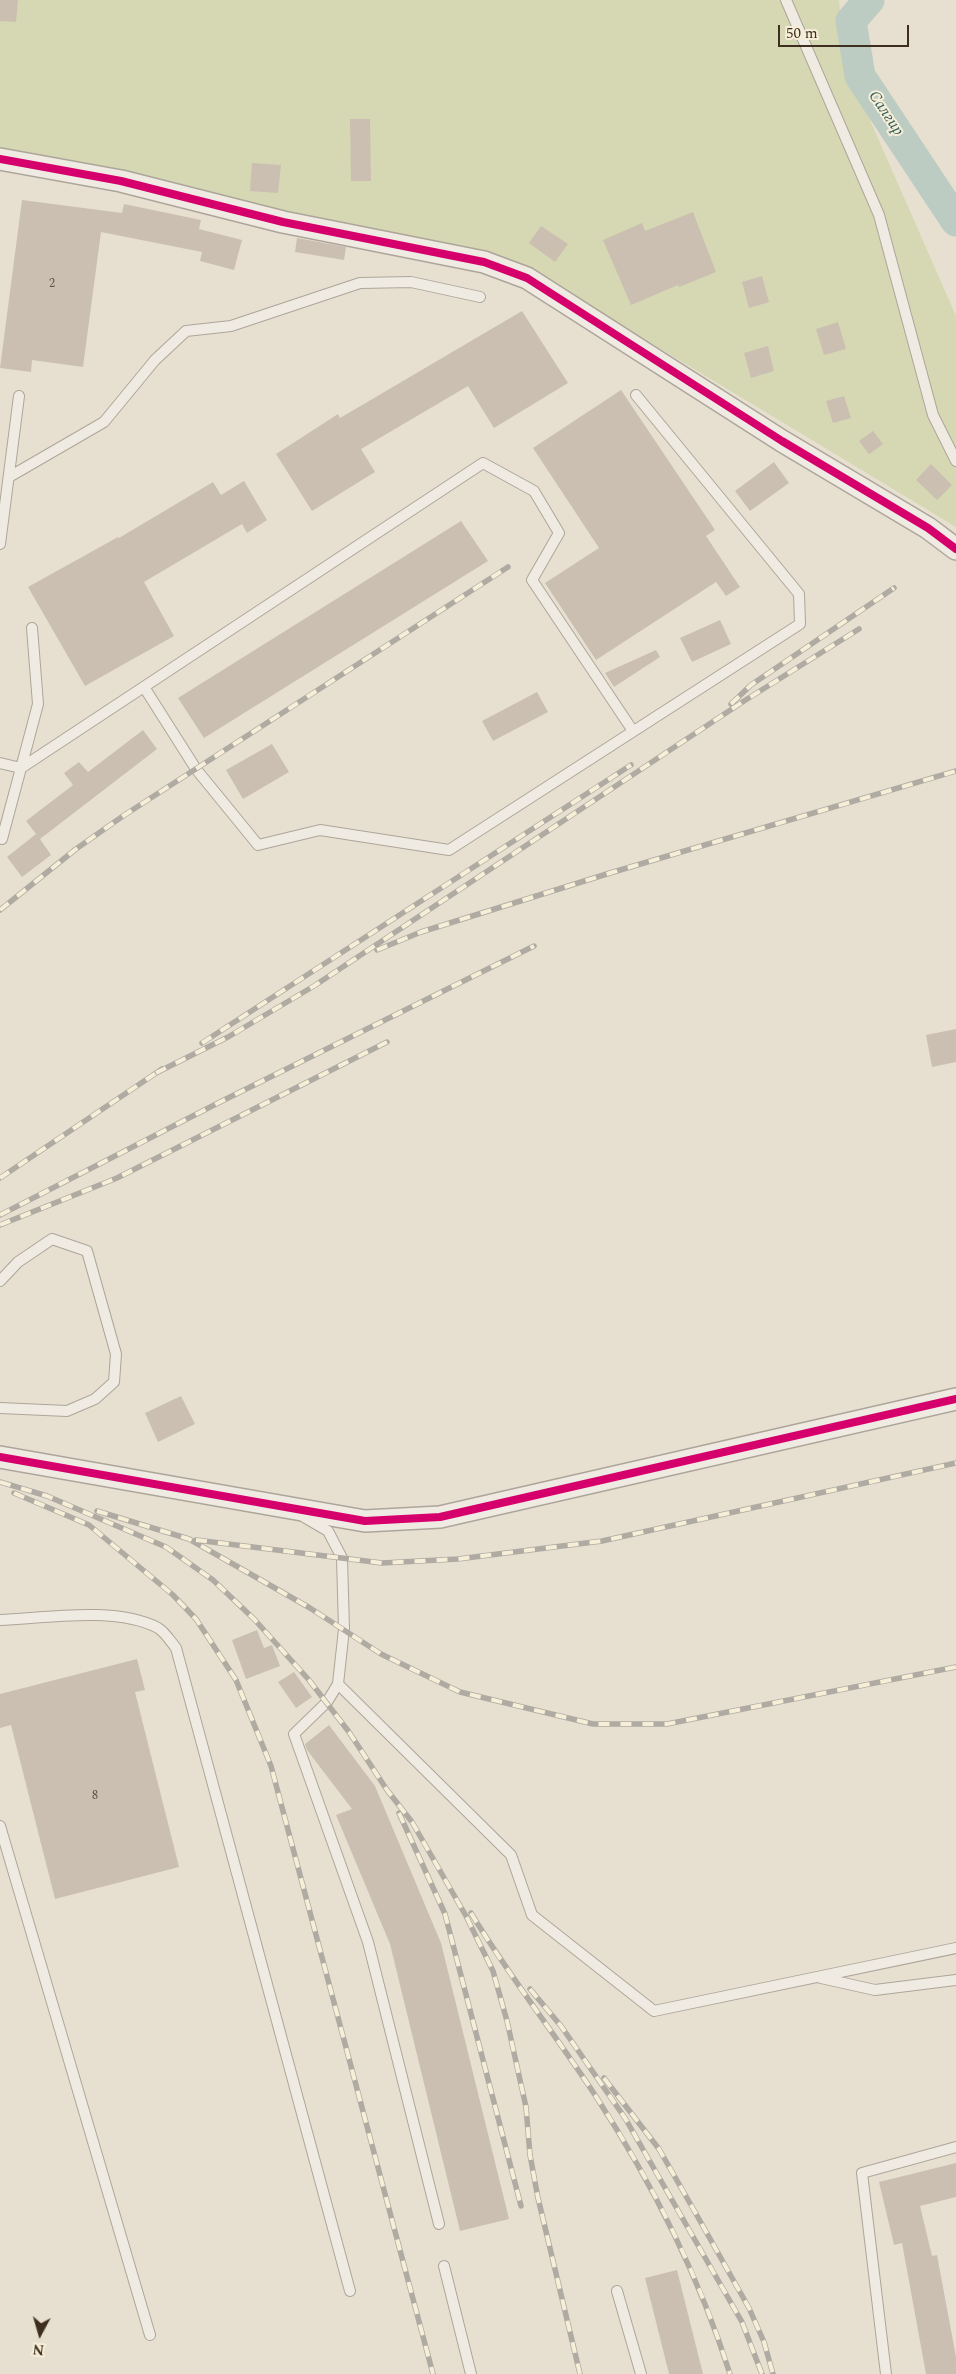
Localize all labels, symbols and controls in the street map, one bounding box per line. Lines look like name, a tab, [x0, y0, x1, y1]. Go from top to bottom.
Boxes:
scale bar	[781, 15, 912, 47]
text: 50 m	[786, 22, 818, 45]
water label: Салгир	[863, 88, 907, 140]
house number: 2	[49, 278, 55, 292]
house number: 8	[92, 1790, 98, 1804]
north arrow	[15, 2309, 65, 2359]
text: N	[32, 2338, 45, 2360]

